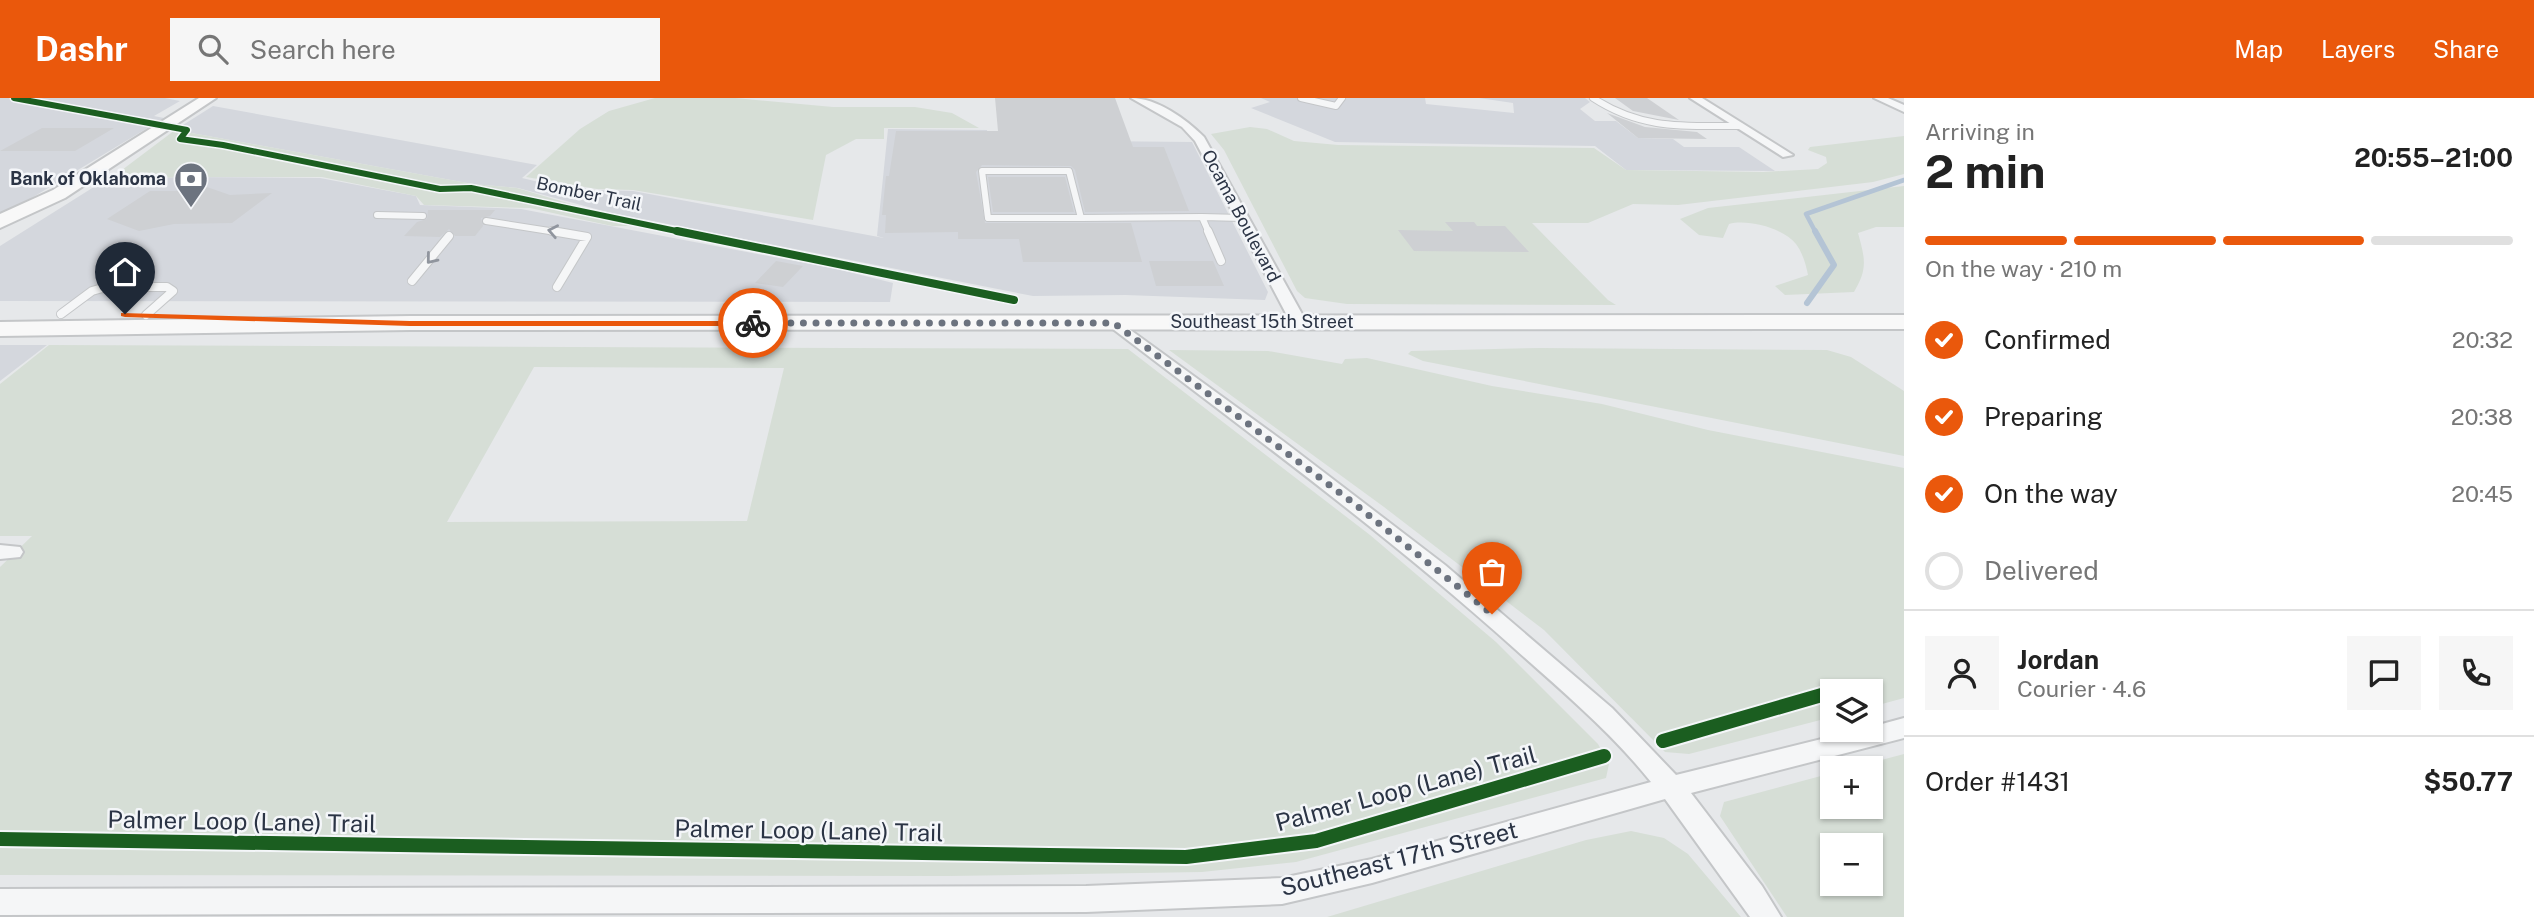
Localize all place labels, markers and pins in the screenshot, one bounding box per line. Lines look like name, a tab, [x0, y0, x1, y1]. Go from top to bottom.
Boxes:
bank icon: Bank of Oklahoma	[172, 160, 210, 209]
place label: Bank of Oklahoma	[10, 168, 166, 189]
pin	[95, 242, 155, 314]
pin	[1462, 542, 1522, 614]

